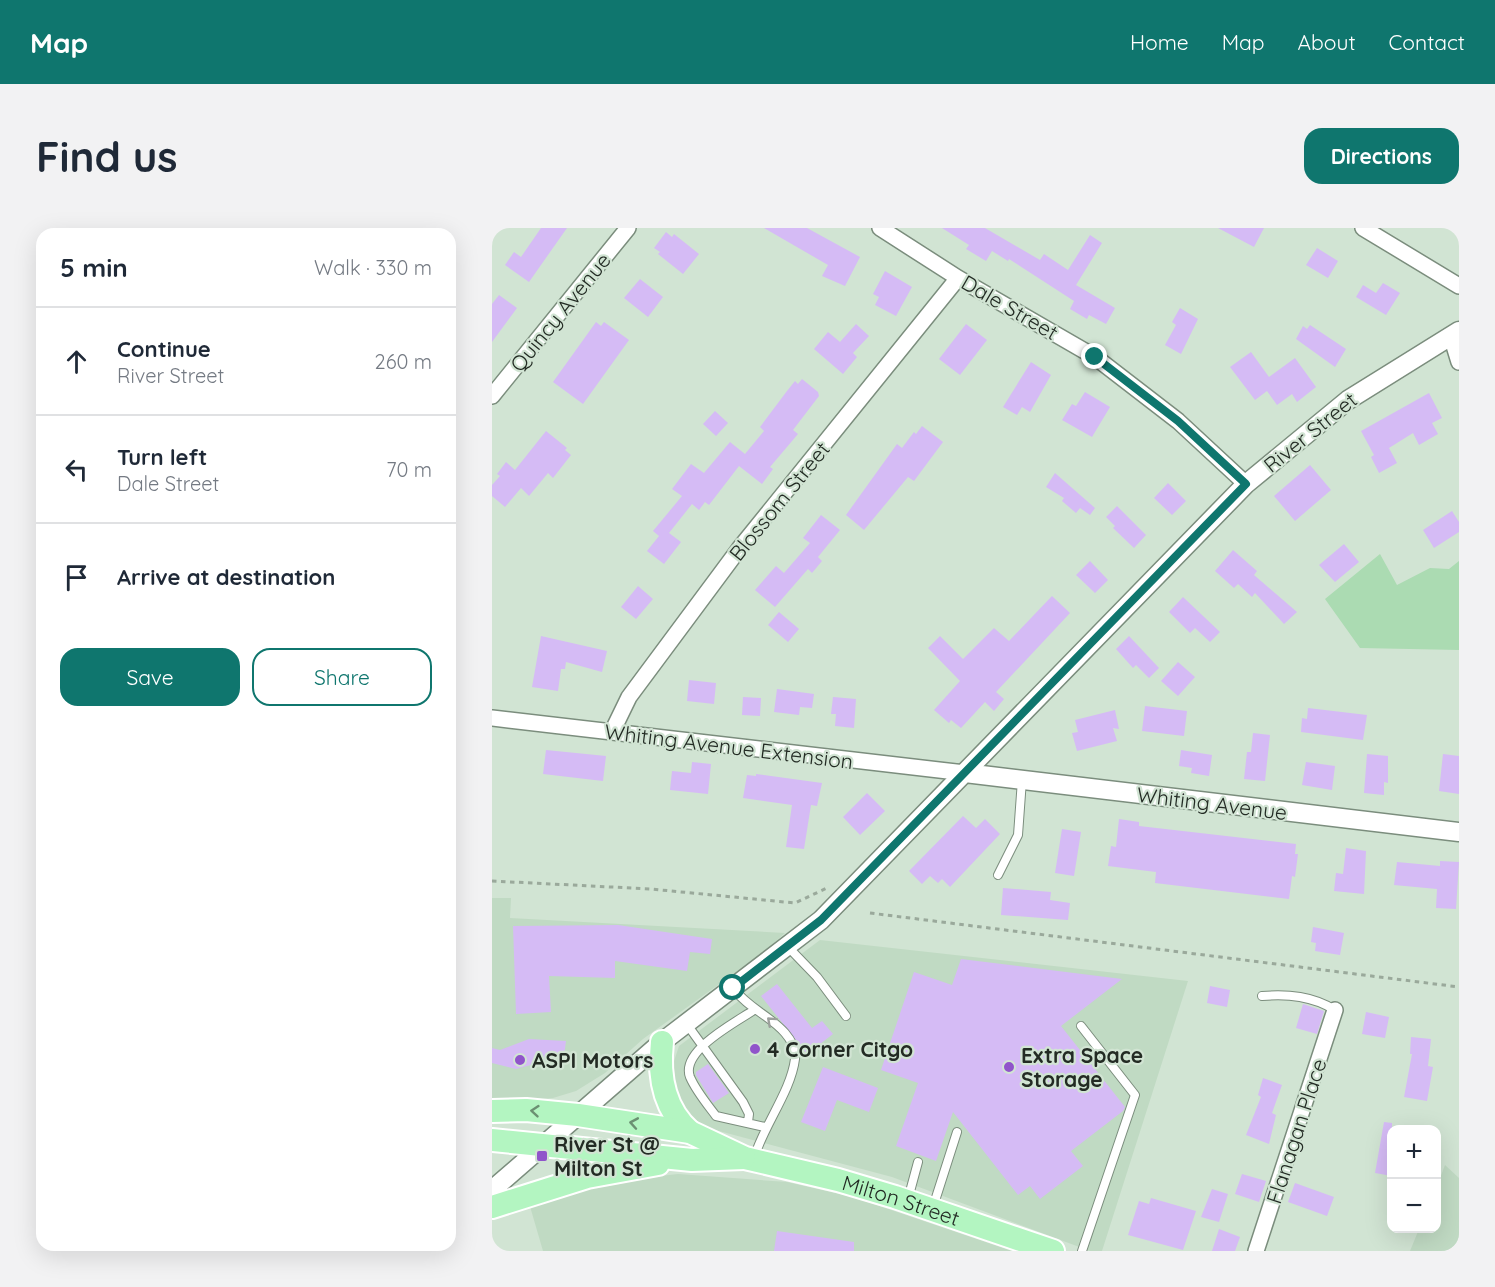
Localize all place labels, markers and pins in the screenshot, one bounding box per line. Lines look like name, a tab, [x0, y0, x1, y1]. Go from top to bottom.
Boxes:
place label: 4 Corner Citgo	[767, 1036, 913, 1062]
marker: 4 Corner Citgo	[748, 1042, 762, 1056]
place label: Extra Space Storage	[1021, 1042, 1143, 1092]
place label: ASPI Motors	[532, 1047, 653, 1073]
marker: ASPI Motors	[513, 1053, 527, 1067]
marker: Extra Space Storage	[1002, 1060, 1016, 1074]
place label: River St @ Milton St	[554, 1131, 660, 1181]
marker: River St @ Milton St	[535, 1149, 549, 1163]

